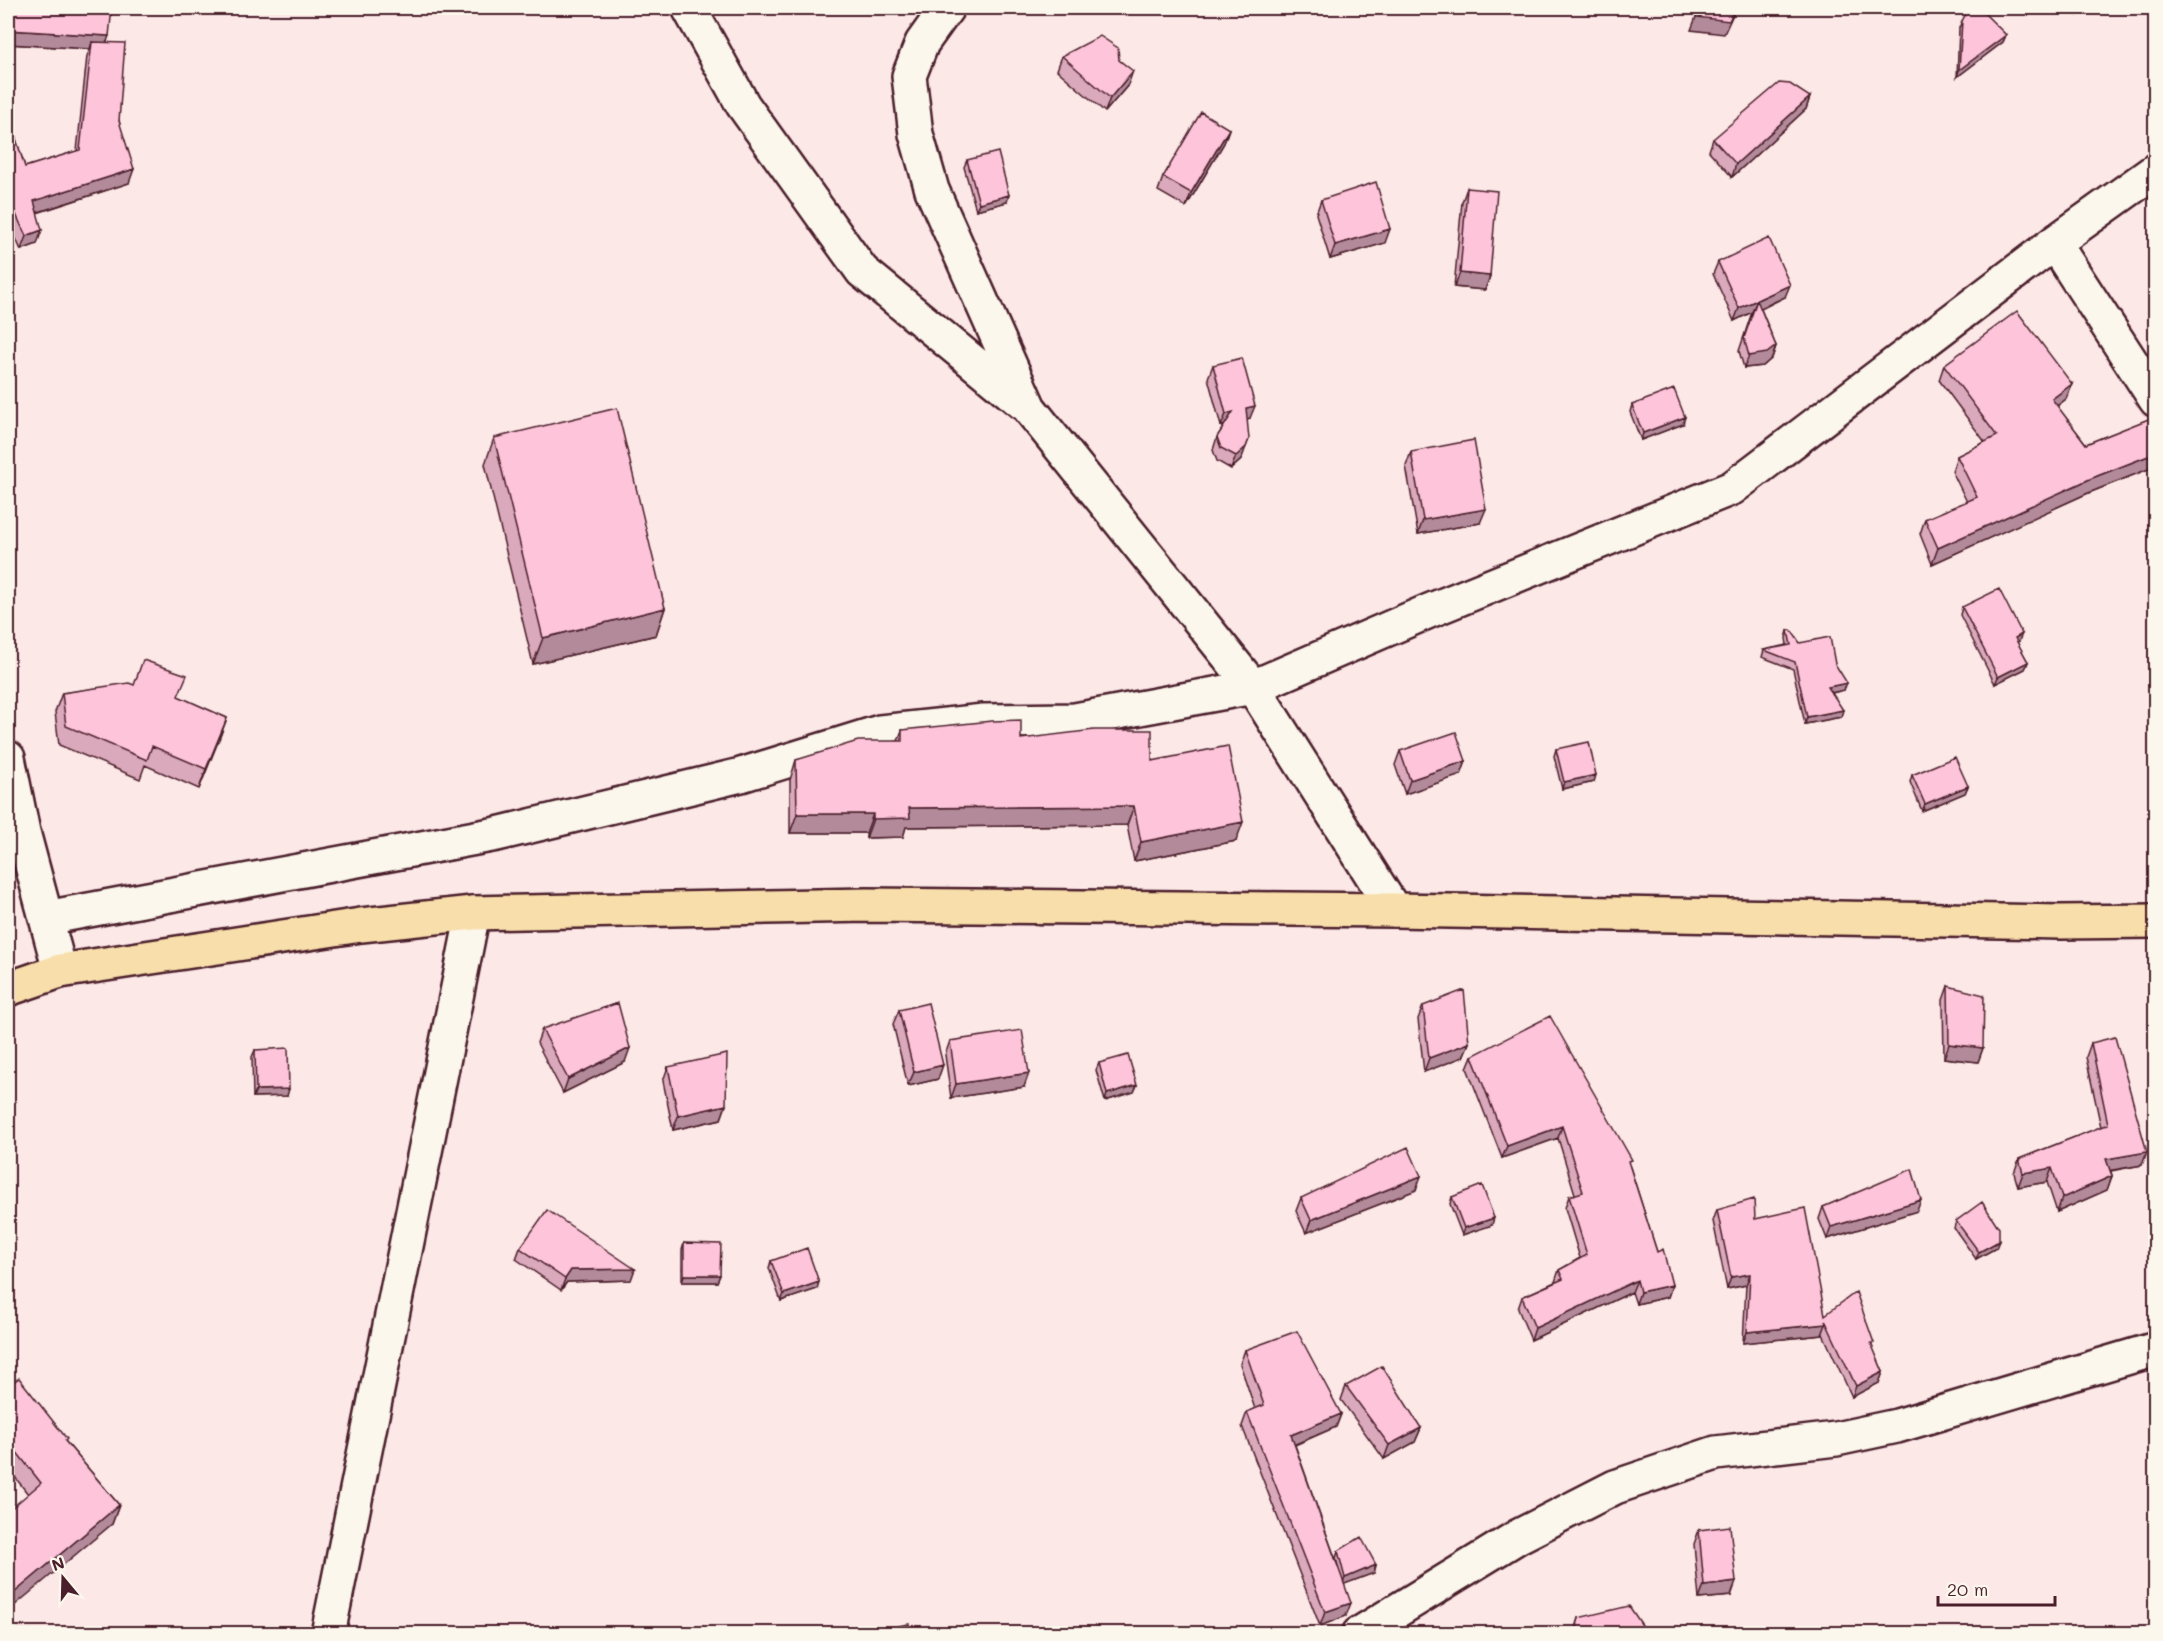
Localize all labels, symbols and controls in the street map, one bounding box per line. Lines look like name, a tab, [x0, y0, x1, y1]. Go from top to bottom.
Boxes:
north arrow	[33, 1548, 93, 1608]
text: N	[49, 1551, 67, 1575]
scale bar	[1938, 1569, 2055, 1607]
text: 20 m	[1947, 1577, 1988, 1601]

